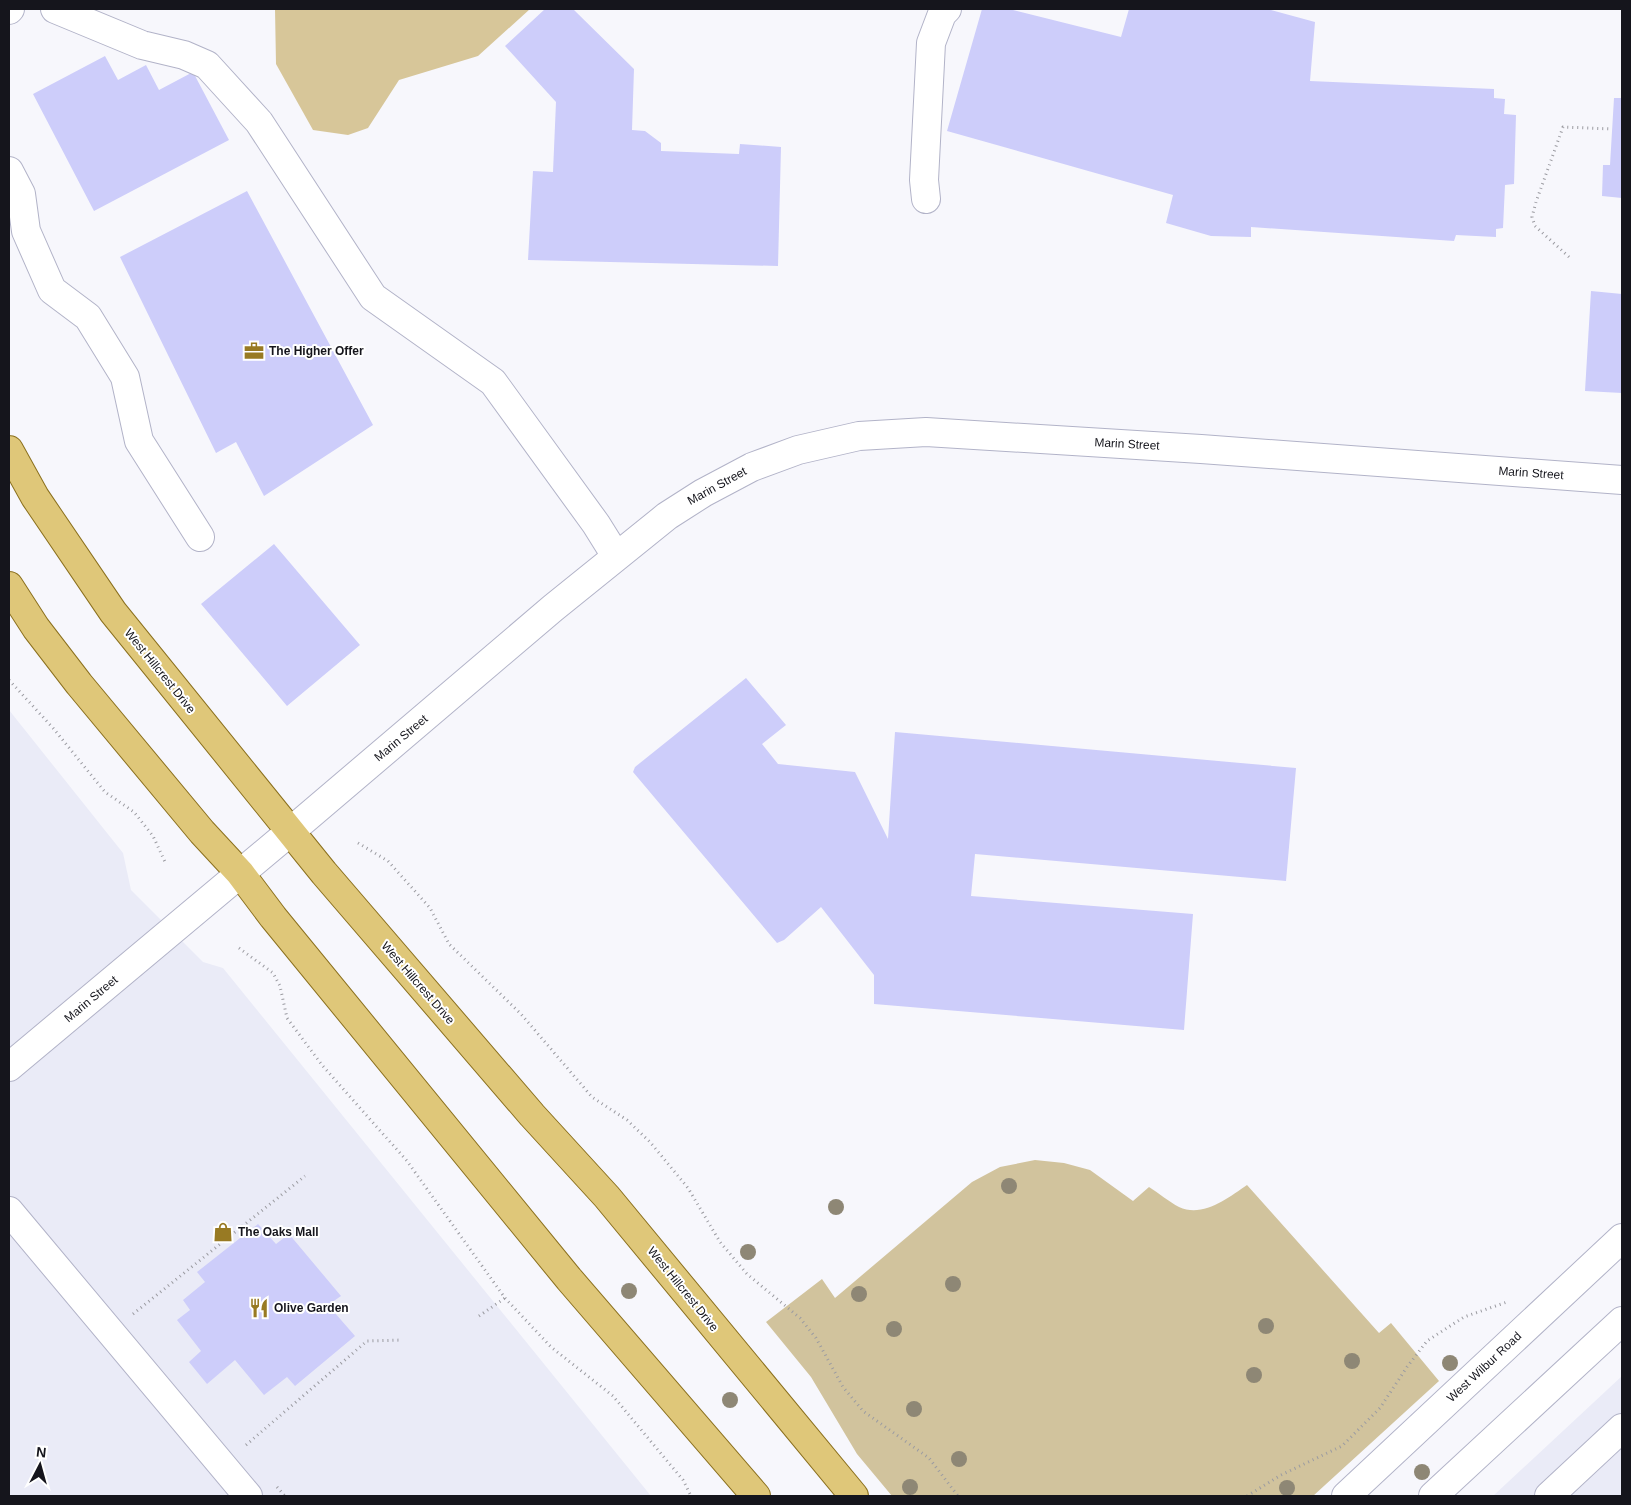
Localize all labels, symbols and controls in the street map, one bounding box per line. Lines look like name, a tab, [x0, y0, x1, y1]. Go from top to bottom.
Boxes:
office icon: The Higher Offer	[243, 340, 265, 362]
place label: The Higher Offer	[269, 344, 364, 358]
street label: Marin Street	[1094, 435, 1161, 453]
street label: Marin Street	[685, 464, 750, 508]
street label: Marin Street	[1498, 464, 1565, 482]
street label: West Hillcrest Drive	[122, 626, 199, 716]
street label: Marin Street	[371, 711, 431, 764]
street label: West Hillcrest Drive	[378, 939, 458, 1027]
street label: Marin Street	[61, 972, 121, 1025]
shop icon: The Oaks Mall	[212, 1221, 234, 1243]
place label: The Oaks Mall	[238, 1225, 319, 1239]
street label: West Hillcrest Drive	[645, 1244, 722, 1334]
restaurant icon: Olive Garden	[248, 1297, 270, 1319]
place label: Olive Garden	[274, 1301, 349, 1315]
street label: West Wilbur Road	[1444, 1329, 1524, 1405]
north arrow	[15, 1440, 65, 1490]
text: N	[35, 1444, 47, 1461]

